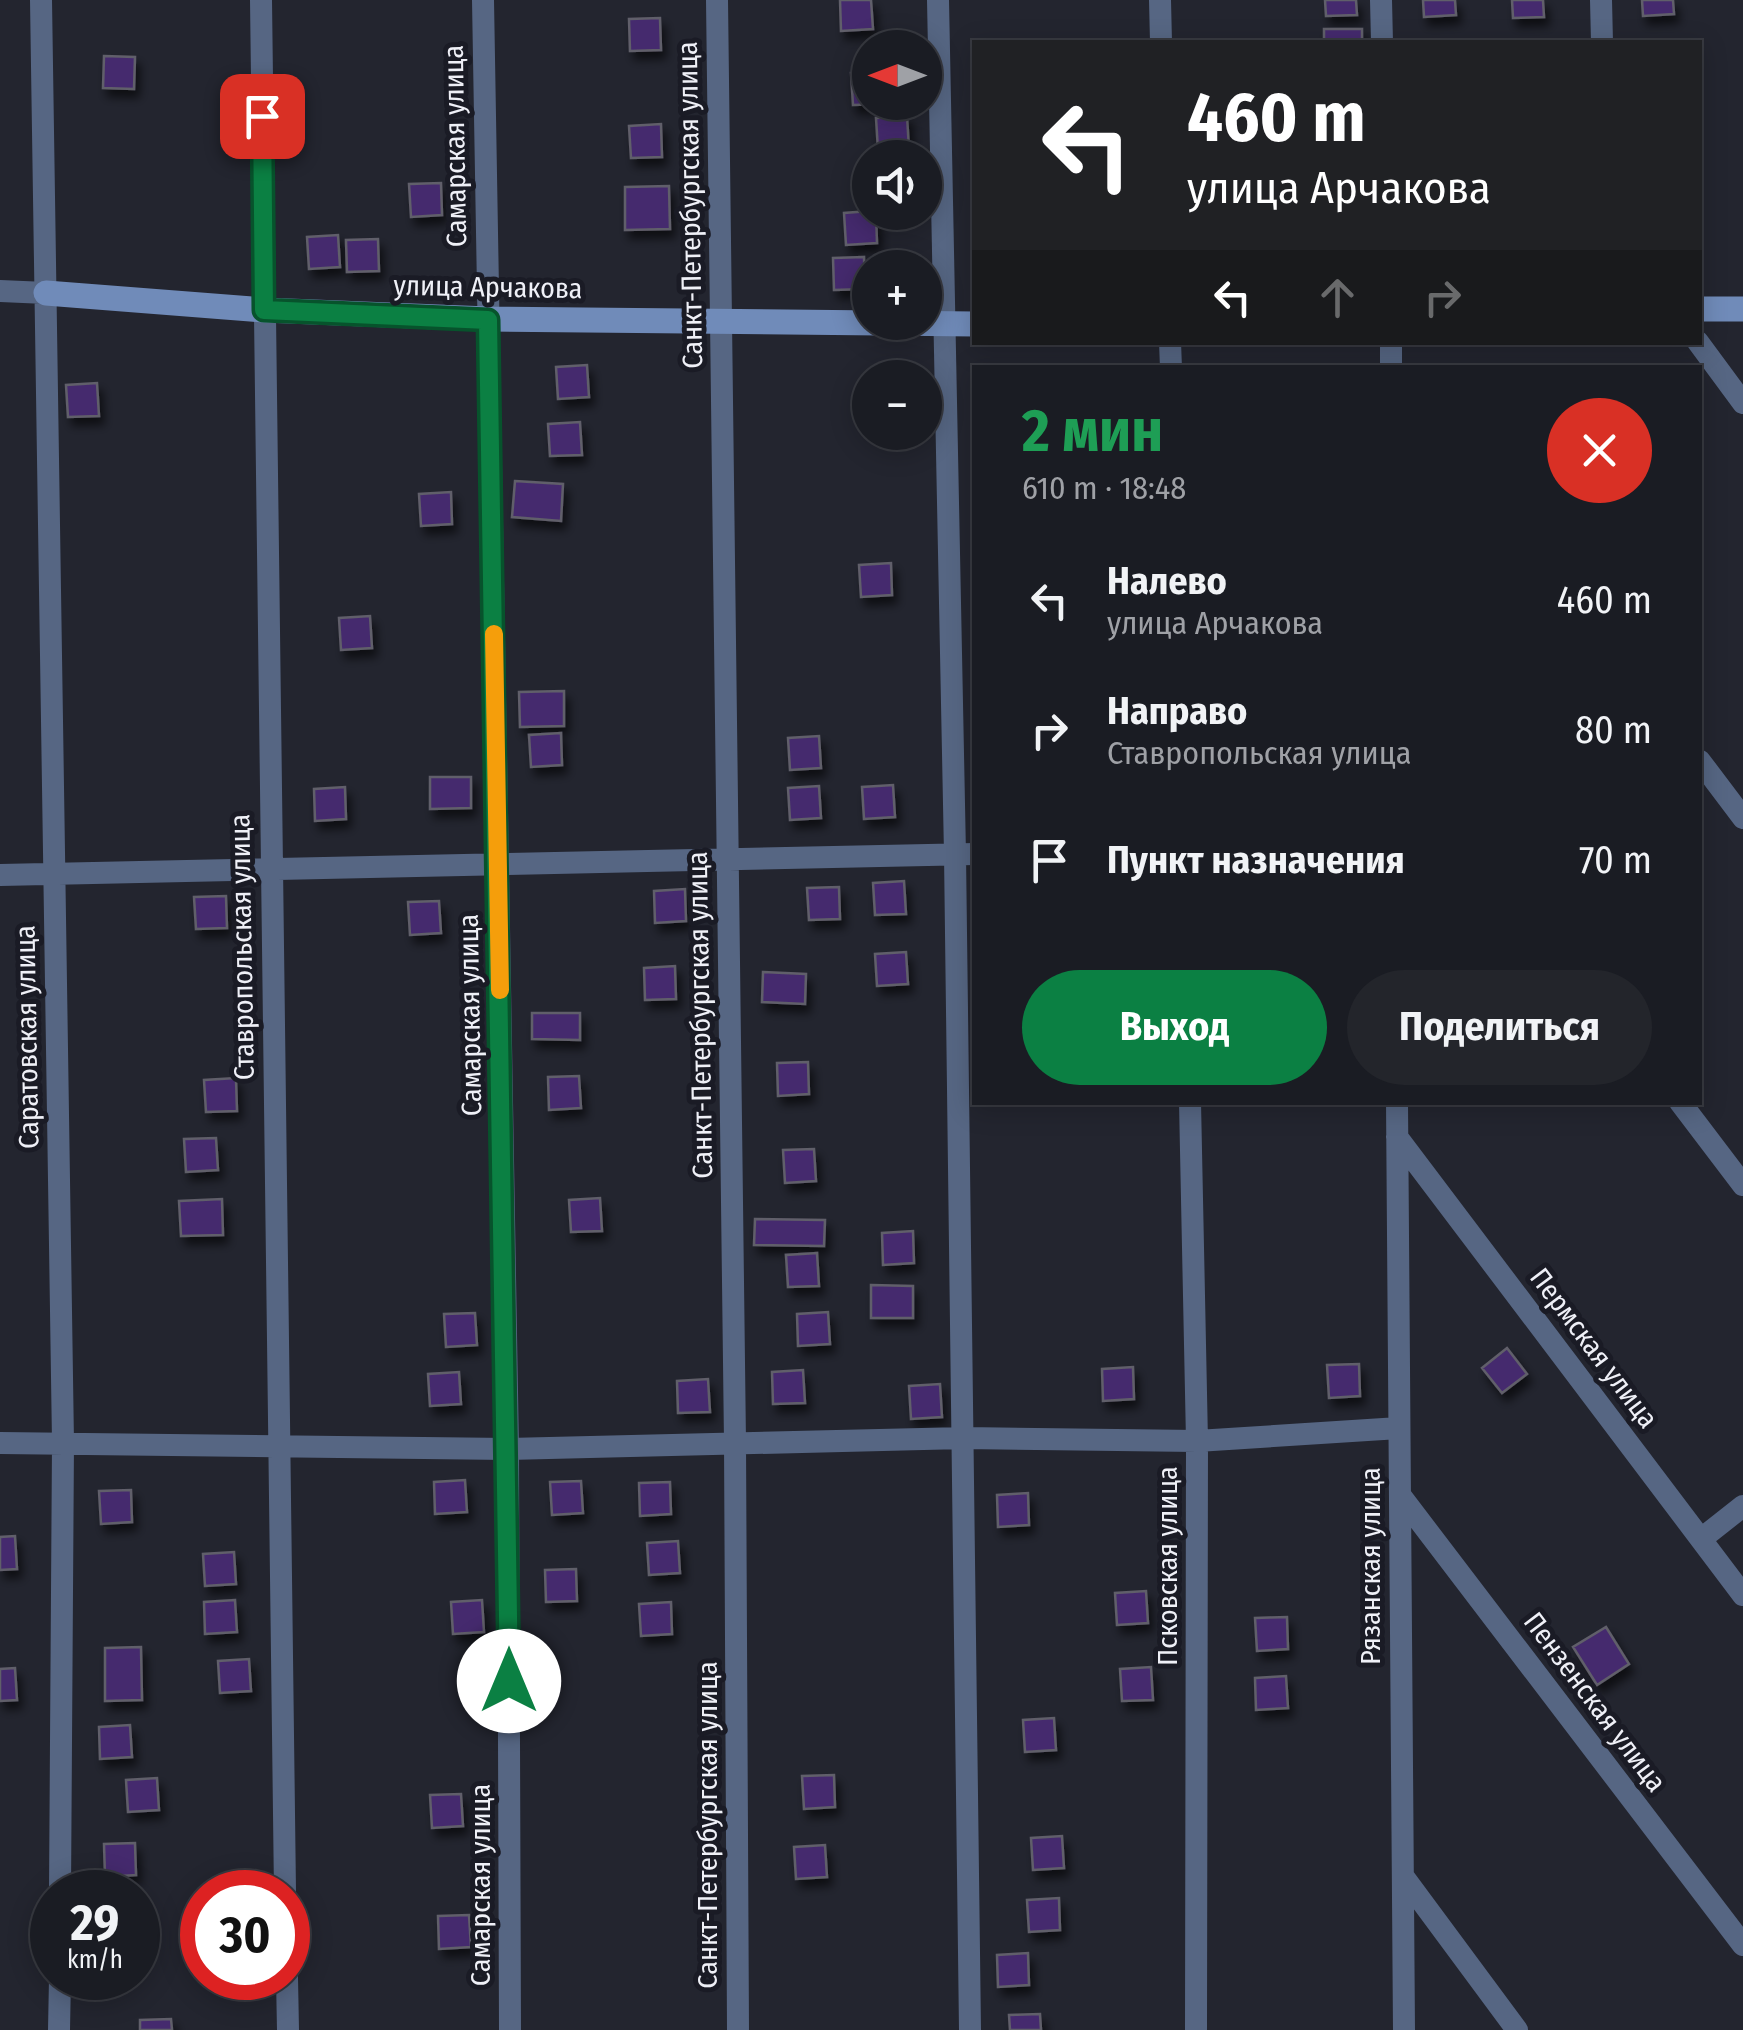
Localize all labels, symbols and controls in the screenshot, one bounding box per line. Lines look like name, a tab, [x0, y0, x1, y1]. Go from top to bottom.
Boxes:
north arrow	[852, 30, 942, 120]
map controls	[852, 30, 942, 450]
street label: Санкт-Петербургская улица	[671, 41, 709, 369]
street label: Самарская улица	[437, 45, 473, 247]
pin	[220, 74, 305, 159]
text: 460 m	[1187, 76, 1366, 160]
icon: left	[1022, 80, 1152, 210]
icon: arrive	[235, 89, 290, 144]
button: sound	[852, 140, 942, 230]
text: улица Арчакова	[1187, 161, 1491, 215]
button: +	[852, 250, 942, 340]
street label: улица Арчакова	[393, 269, 583, 305]
icon: left	[1205, 270, 1260, 325]
icon: ahead	[1310, 270, 1365, 325]
icon: right	[1415, 270, 1470, 325]
button: −	[852, 360, 942, 450]
text: 2 мин	[1022, 395, 1163, 467]
button: close	[1547, 398, 1652, 503]
text: 610 m · 18:48	[1022, 469, 1186, 507]
text: Налево	[1107, 558, 1227, 604]
icon: left	[1022, 573, 1077, 628]
text: 460 m	[1557, 577, 1652, 623]
text: улица Арчакова	[1107, 604, 1323, 642]
text: Направо	[1107, 688, 1247, 734]
icon: right	[1022, 703, 1077, 758]
text: 80 m	[1575, 707, 1652, 753]
text: Ставропольская улица	[1107, 734, 1411, 772]
street label: Ставропольская улица	[223, 814, 261, 1080]
icon: arrive	[1022, 833, 1077, 888]
text: Пункт назначения	[1107, 837, 1405, 883]
text: 70 m	[1579, 837, 1652, 883]
street label: Санкт-Петербургская улица	[681, 851, 719, 1179]
street label: Самарская улица	[452, 914, 488, 1116]
street label: Саратовская улица	[9, 925, 45, 1149]
button: Выход	[1022, 970, 1327, 1085]
button: Поделиться	[1347, 970, 1652, 1085]
street label: Пермская улица	[1523, 1262, 1665, 1434]
street label: Псковская улица	[1151, 1466, 1184, 1666]
street label: Рязанская улица	[1354, 1467, 1387, 1665]
street label: Пензенская улица	[1517, 1606, 1673, 1798]
position arrow	[457, 1629, 561, 1733]
street label: Санкт-Петербургская улица	[691, 1661, 724, 1989]
street label: Самарская улица	[464, 1784, 497, 1986]
speed limit sign: 30	[180, 1870, 310, 2000]
text: 29	[71, 1893, 119, 1953]
text: km/h	[67, 1945, 123, 1975]

